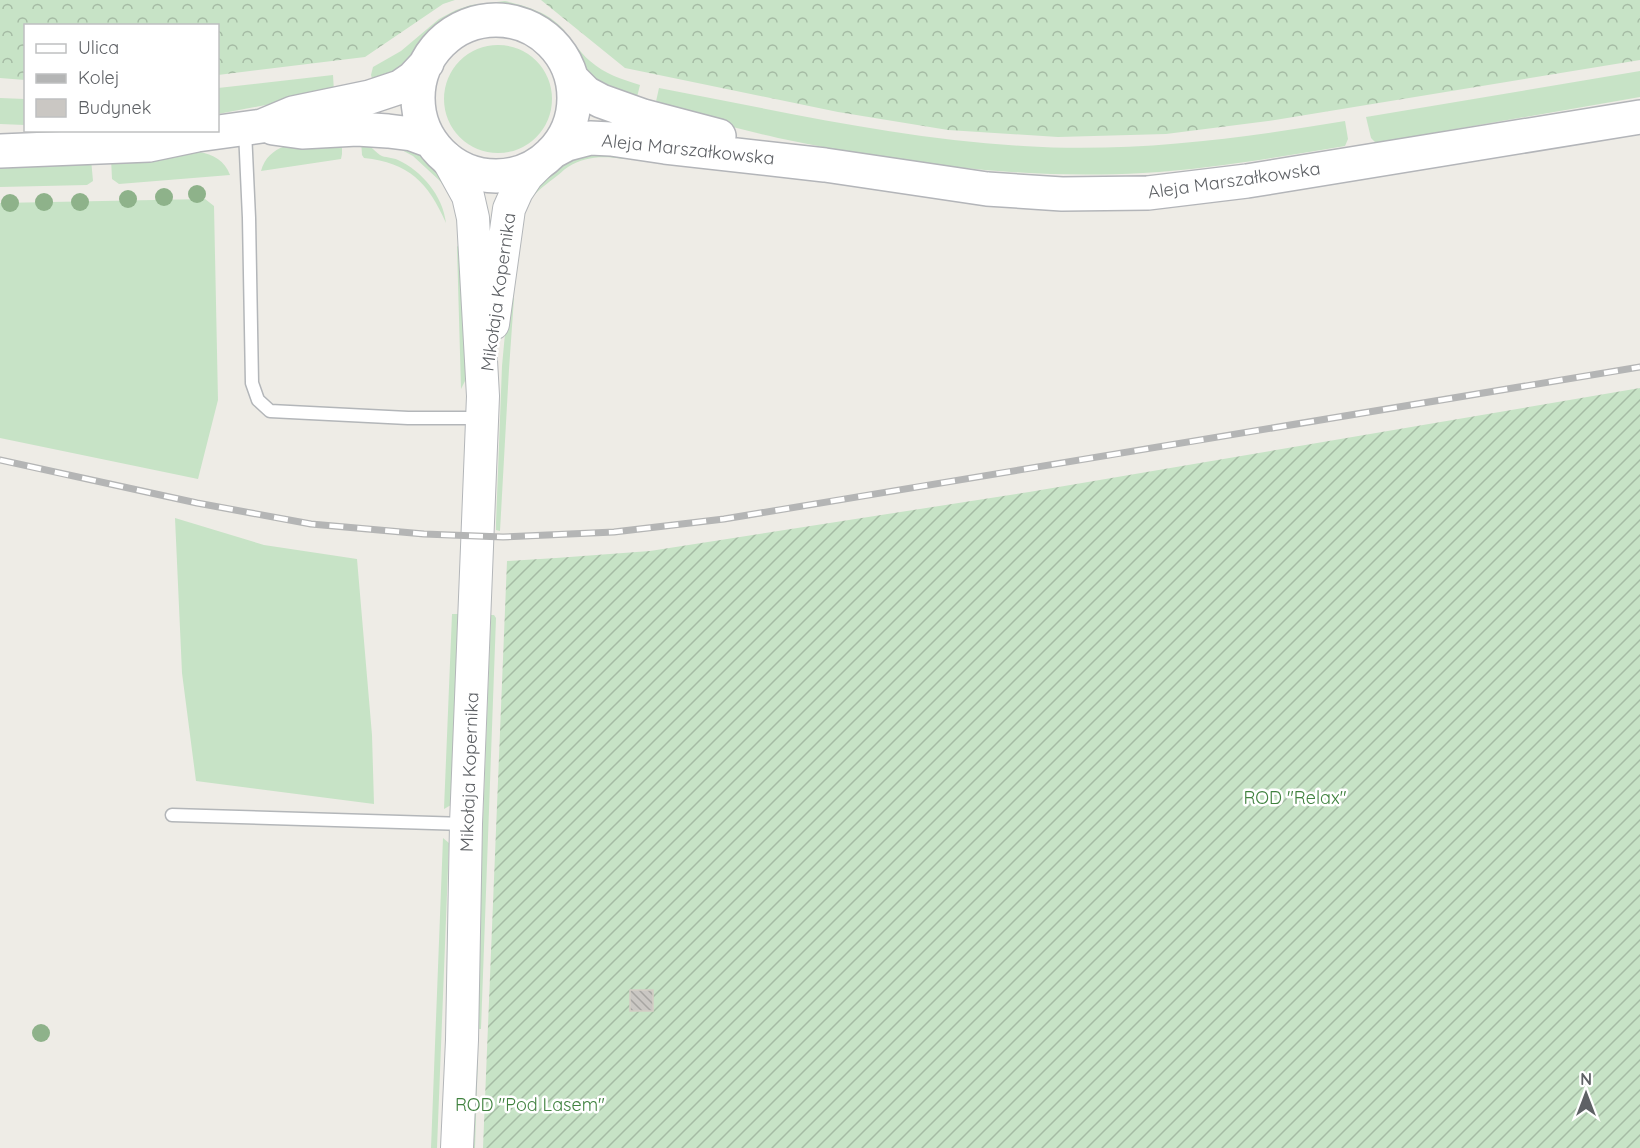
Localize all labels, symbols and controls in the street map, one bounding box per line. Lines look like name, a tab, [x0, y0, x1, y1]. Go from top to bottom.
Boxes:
legend	[24, 24, 219, 132]
text: Ulica	[78, 36, 119, 59]
text: Kolej	[78, 66, 120, 89]
text: Budynek	[78, 96, 151, 119]
street label: Aleja Marszałkowska	[600, 128, 776, 170]
street label: Aleja Marszałkowska	[1146, 157, 1322, 203]
street label: Mikołaja Kopernika	[475, 211, 521, 373]
street label: Mikołaja Kopernika	[455, 692, 483, 852]
park label: ROD "Relax"	[1243, 786, 1347, 809]
north arrow	[1556, 1064, 1616, 1124]
text: N	[1580, 1069, 1592, 1089]
park label: ROD "Pod Lasem"	[455, 1093, 605, 1116]

